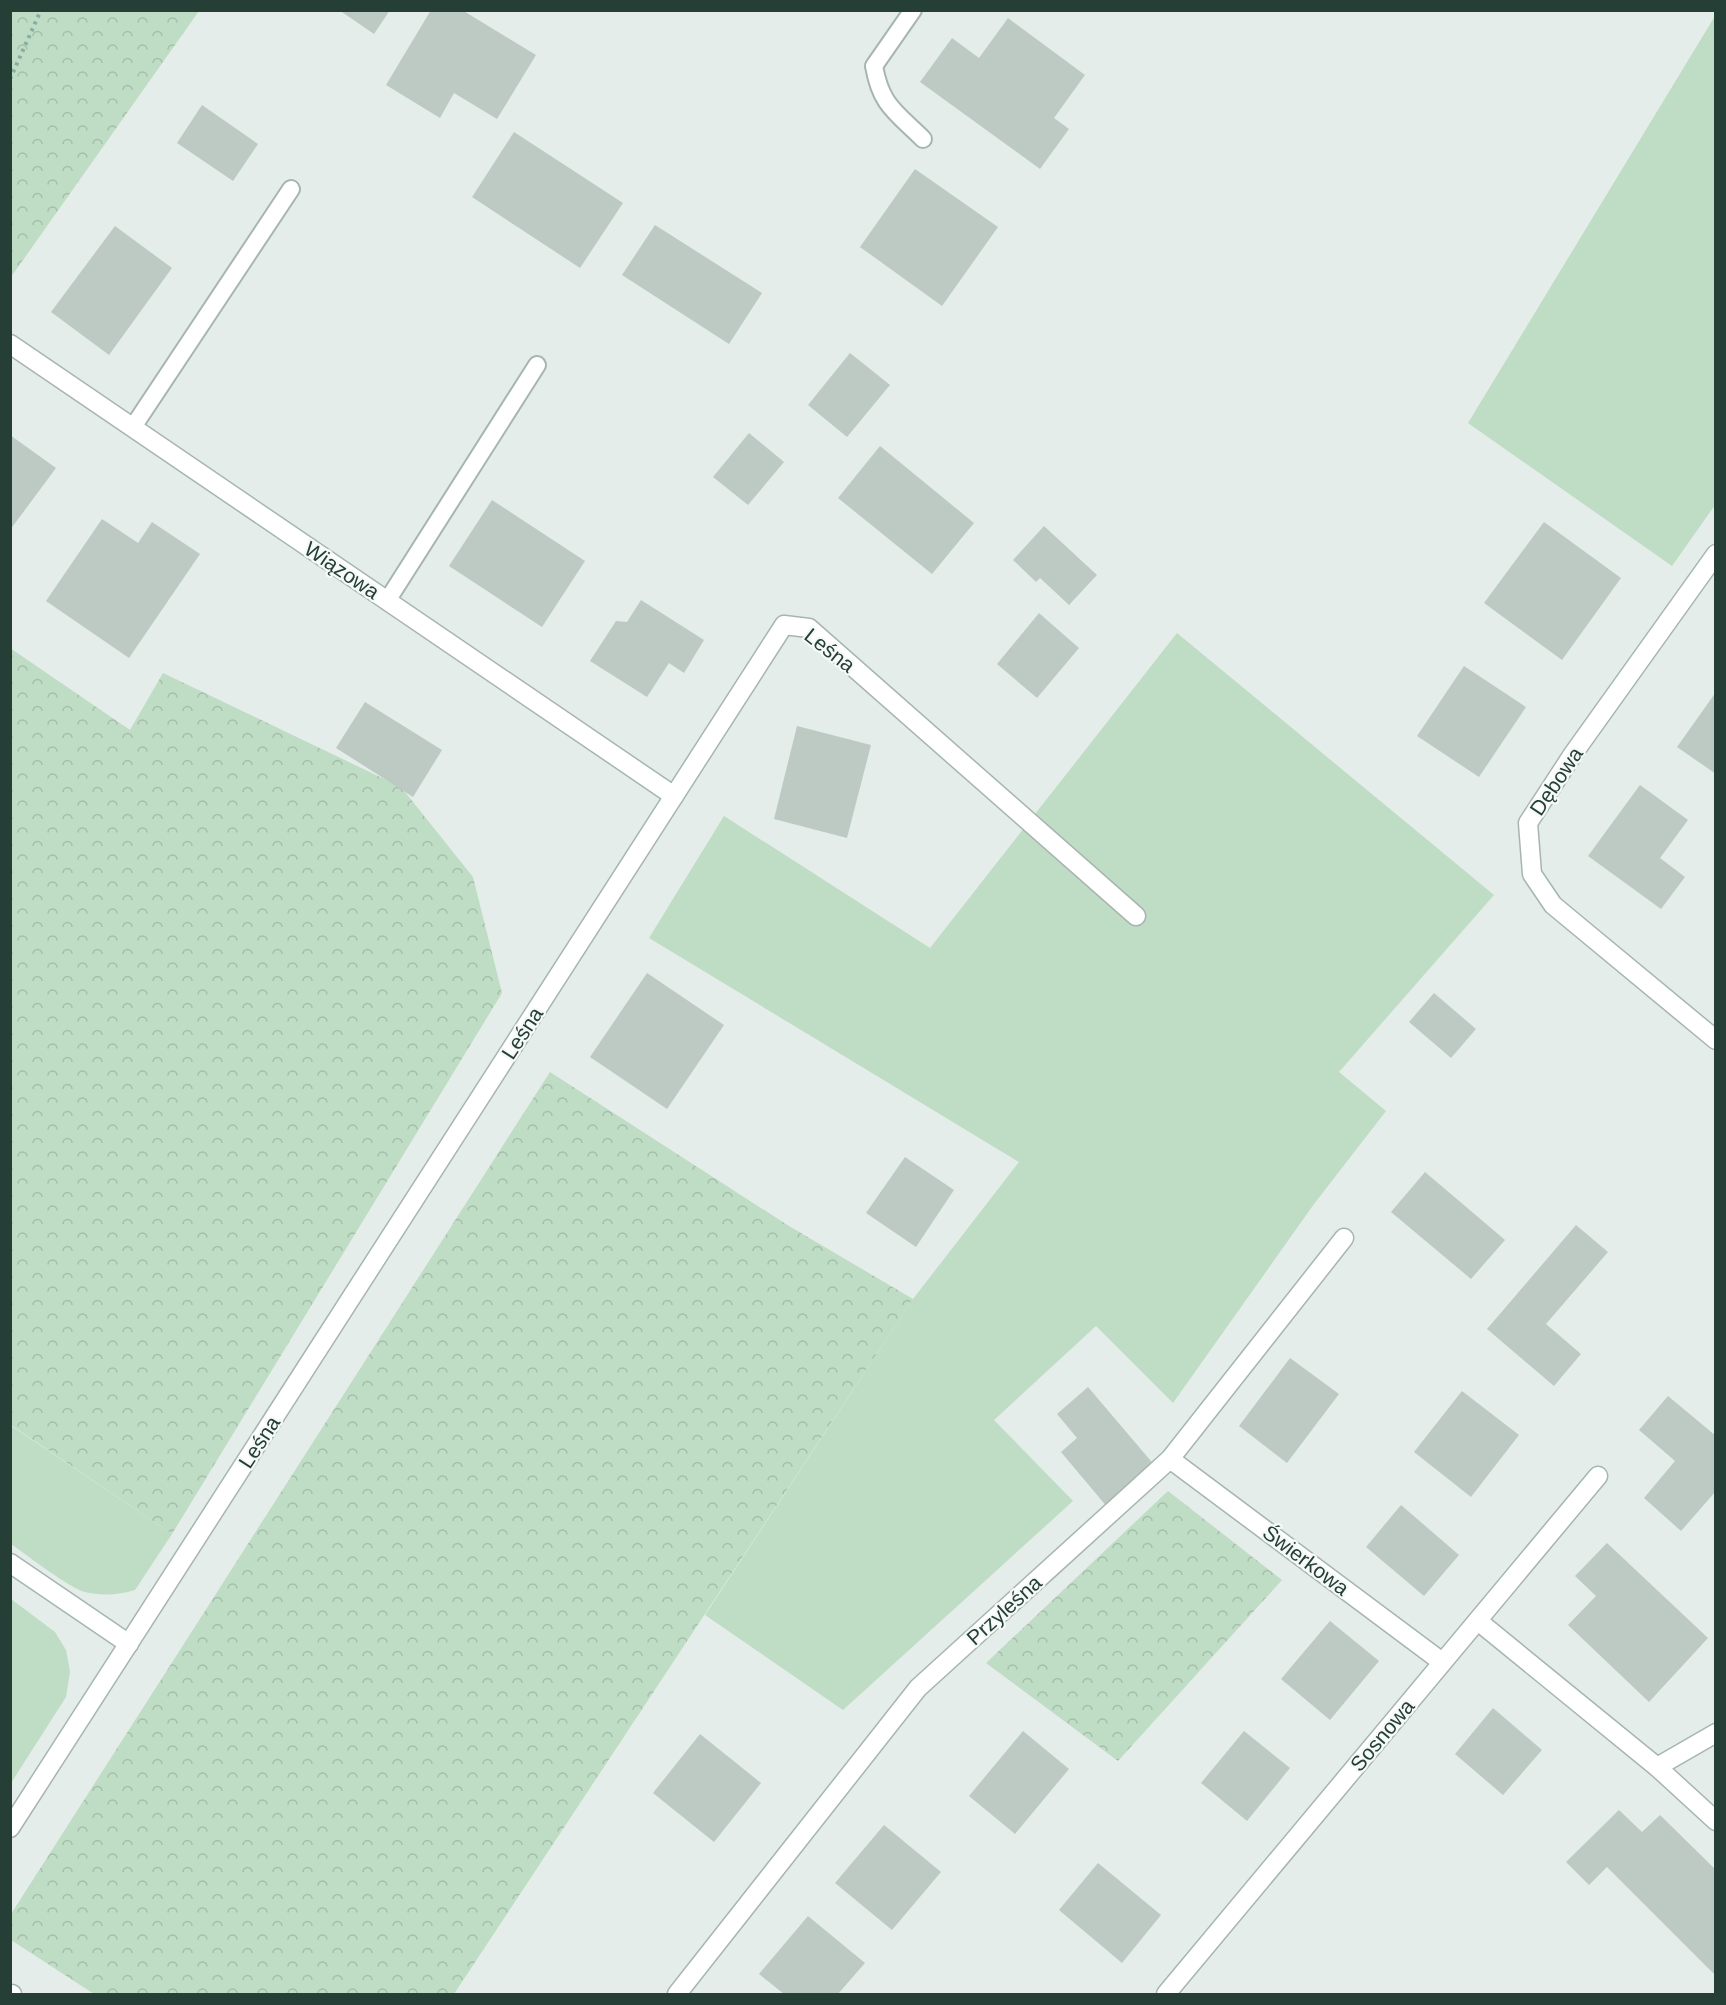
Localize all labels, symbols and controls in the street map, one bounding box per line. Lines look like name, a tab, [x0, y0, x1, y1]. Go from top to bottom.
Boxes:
street label: Wiązowa	[300, 537, 384, 604]
street label: Leśna	[800, 623, 860, 677]
street label: Dębowa	[1525, 742, 1587, 819]
street label: Leśna	[497, 1002, 547, 1063]
street label: Leśna	[234, 1411, 284, 1472]
street label: Świerkowa	[1259, 1520, 1354, 1600]
street label: Przyleśna	[962, 1570, 1046, 1649]
street label: Sosnowa	[1345, 1694, 1419, 1775]

